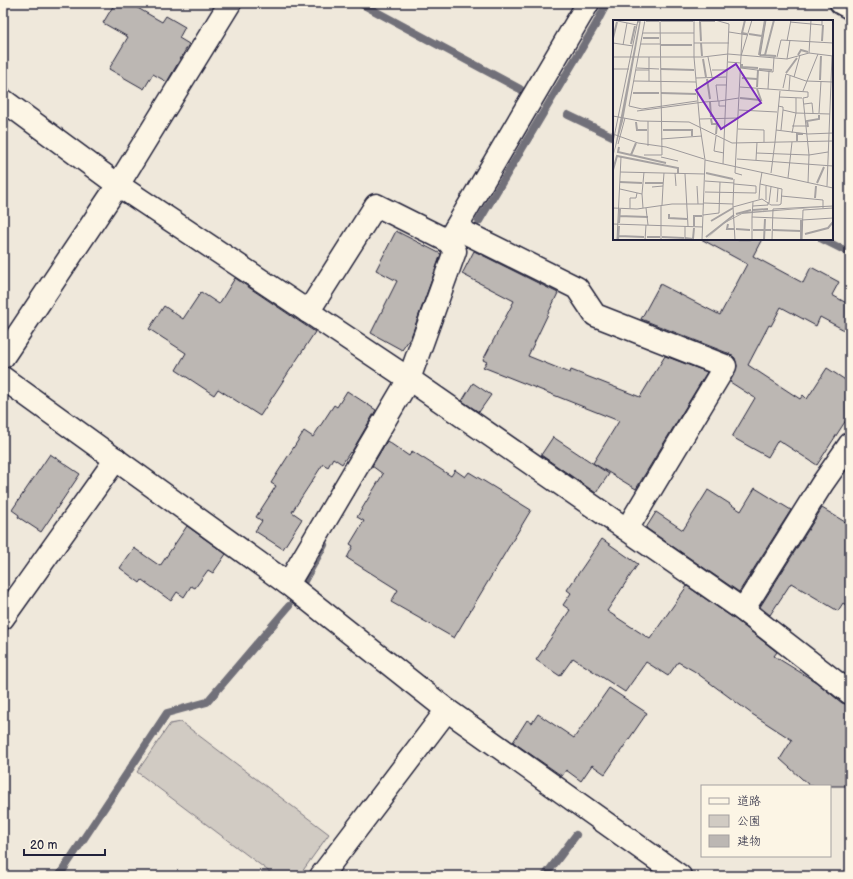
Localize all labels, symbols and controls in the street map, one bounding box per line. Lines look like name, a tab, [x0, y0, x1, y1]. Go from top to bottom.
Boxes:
inset map	[613, 20, 833, 240]
legend	[701, 785, 831, 857]
text: 道路	[737, 794, 761, 809]
text: 公園	[737, 814, 761, 829]
scale bar	[24, 831, 105, 857]
text: 建物	[737, 834, 761, 849]
text: 20 m	[30, 838, 57, 853]

